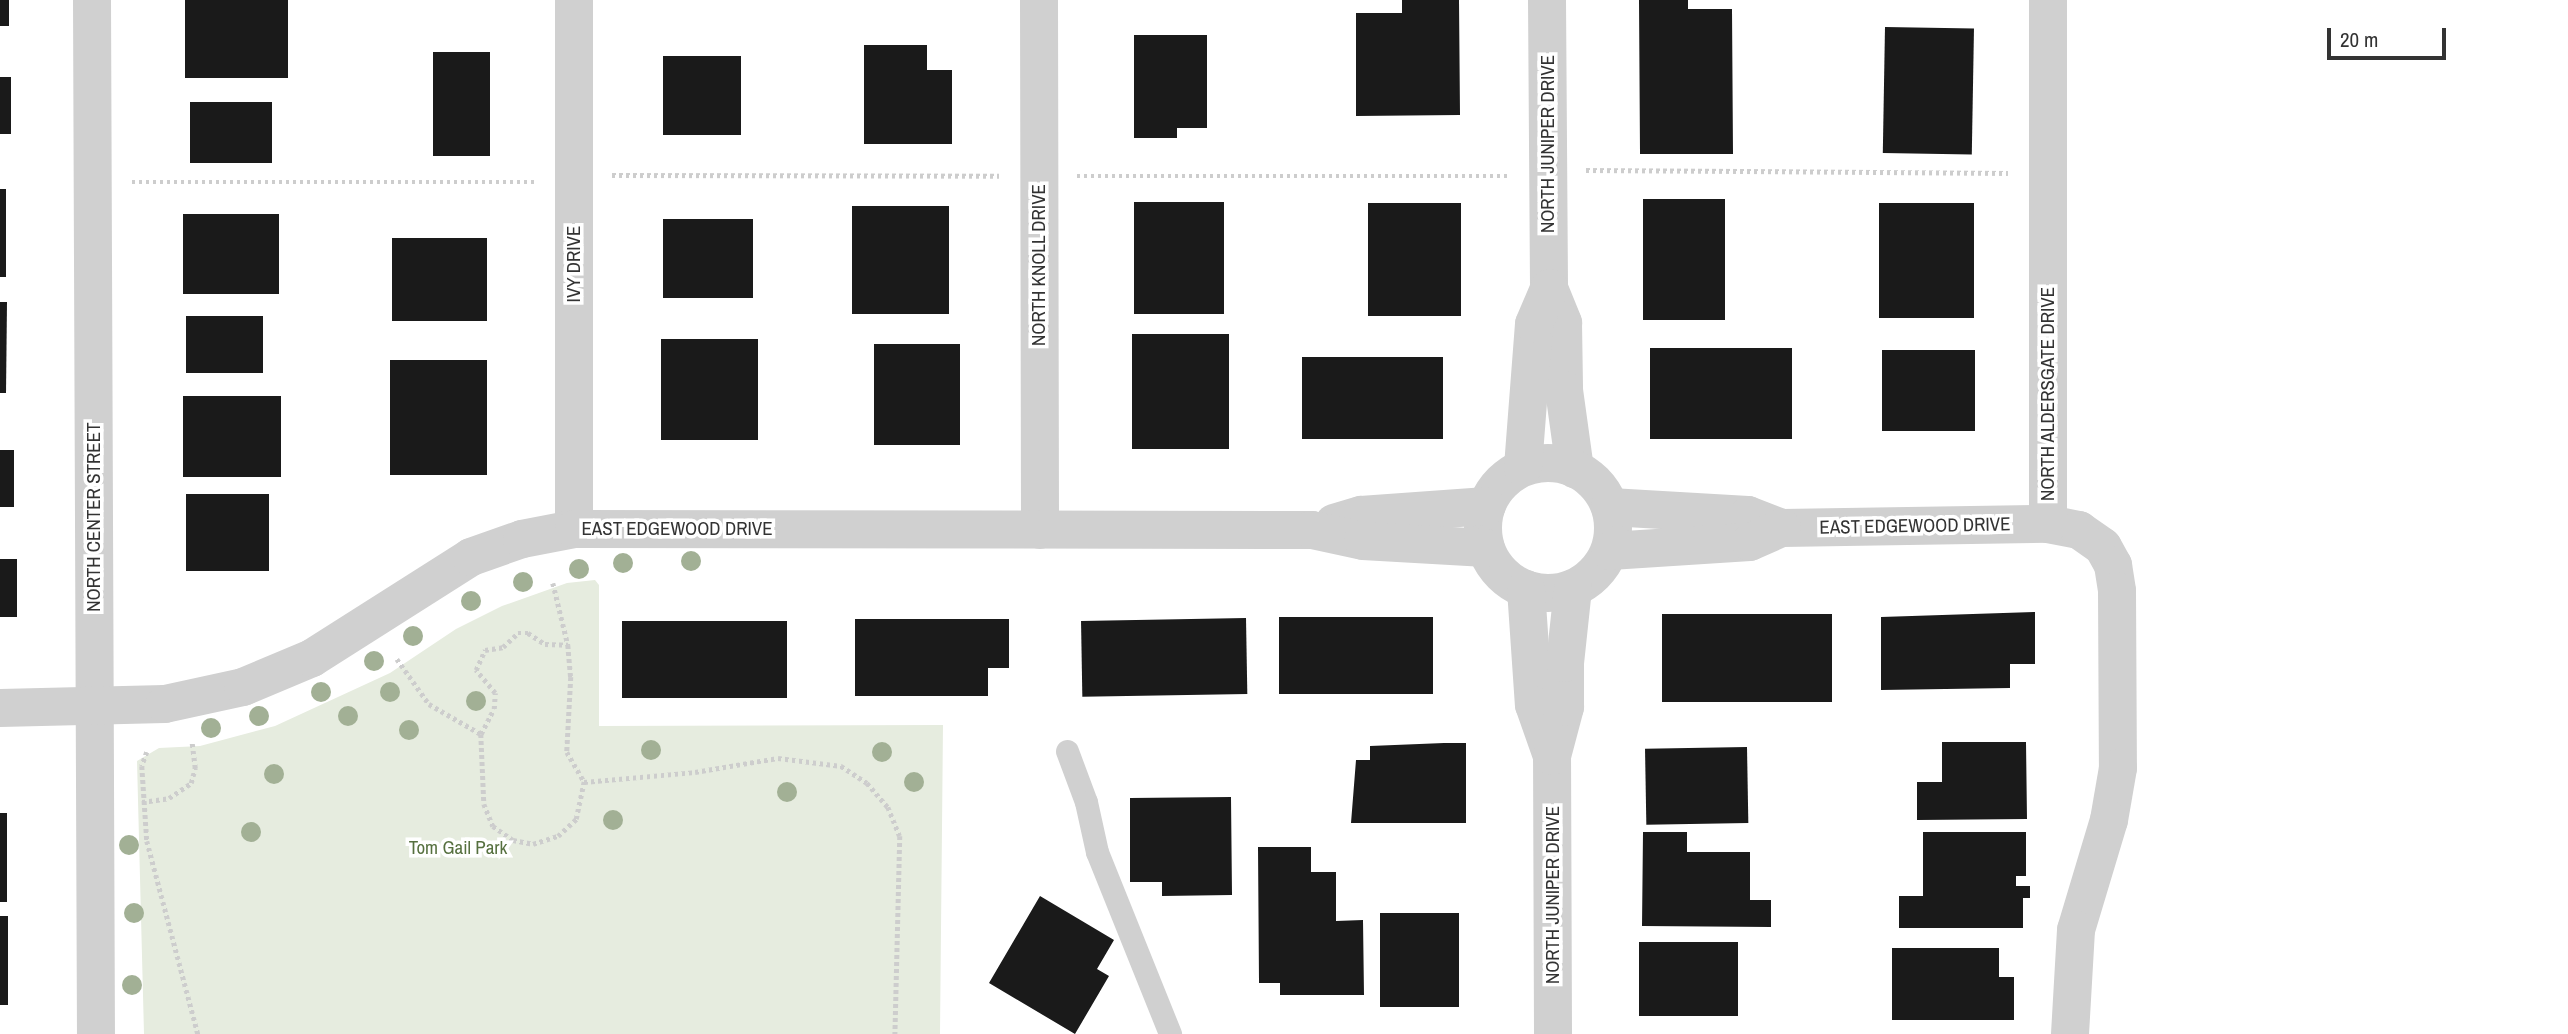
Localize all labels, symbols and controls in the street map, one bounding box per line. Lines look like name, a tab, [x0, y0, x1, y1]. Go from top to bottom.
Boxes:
scale bar	[2330, 14, 2449, 58]
text: 20 m	[2340, 25, 2378, 54]
street label: NORTH JUNIPER DRIVE	[1537, 55, 1559, 233]
street label: NORTH KNOLL DRIVE	[1028, 184, 1050, 346]
street label: IVY DRIVE	[563, 225, 585, 303]
street label: NORTH ALDERSGATE DRIVE	[2037, 286, 2059, 502]
street label: NORTH CENTER STREET	[83, 422, 105, 612]
street label: EAST EDGEWOOD DRIVE	[1819, 513, 2011, 539]
street label: EAST EDGEWOOD DRIVE	[581, 518, 773, 540]
street label: NORTH JUNIPER DRIVE	[1542, 806, 1564, 984]
park label: Tom Gail Park	[409, 837, 507, 859]

